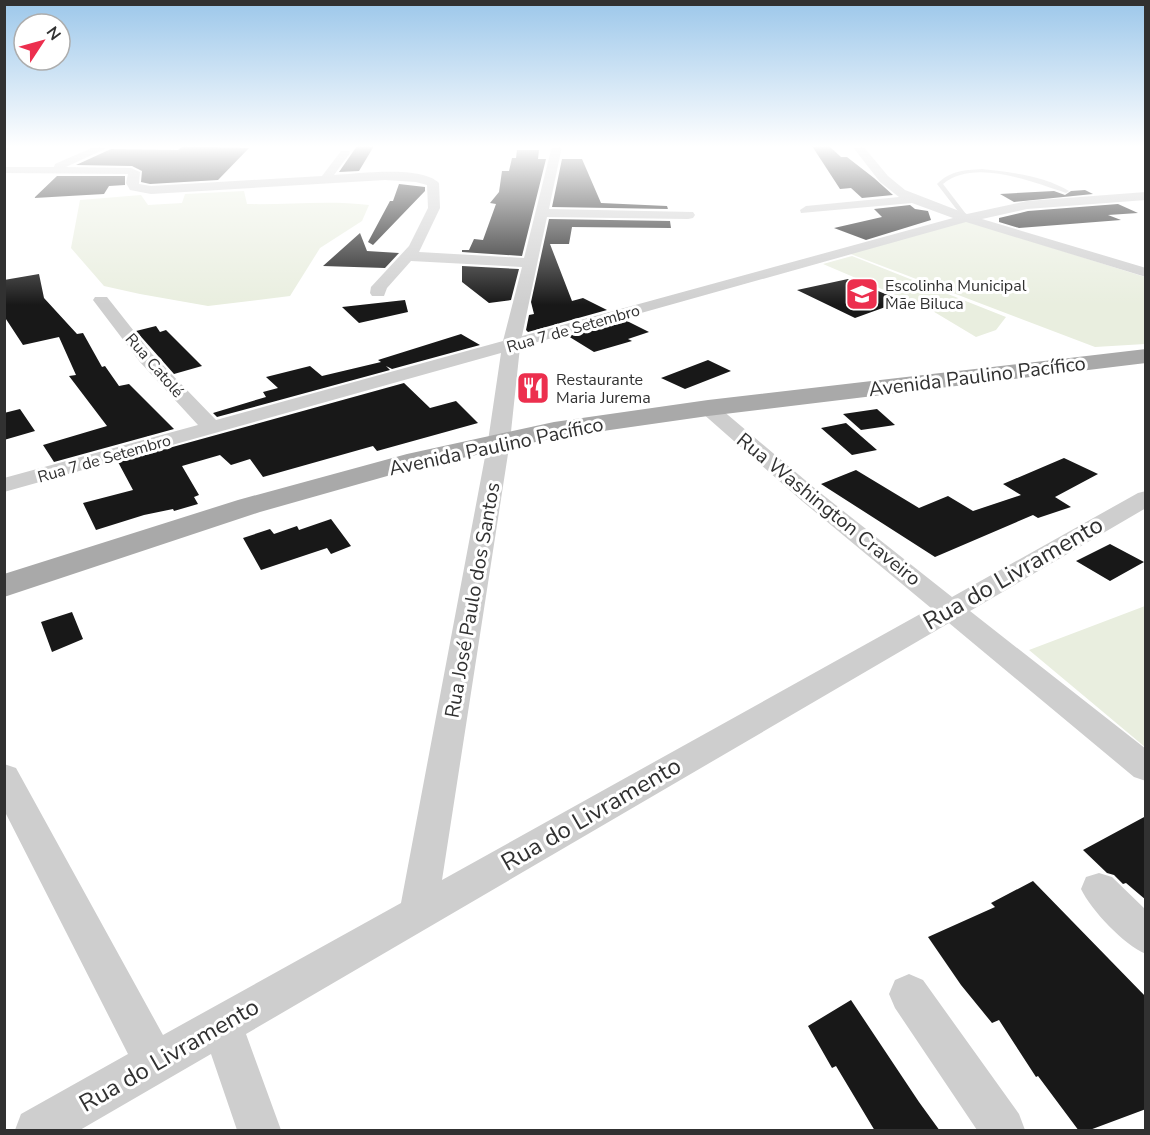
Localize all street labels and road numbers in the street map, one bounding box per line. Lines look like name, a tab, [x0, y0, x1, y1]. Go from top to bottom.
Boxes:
street label: Rua 7 de Setembro	[504, 299, 643, 359]
street label: Rua Catolé	[120, 329, 188, 403]
street label: Avenida Paulino Pacífico	[867, 350, 1087, 403]
street label: Avenida Paulino Pacífico	[386, 411, 606, 482]
street label: Rua Washington Craveiro	[731, 427, 926, 592]
street label: Rua 7 de Setembro	[35, 429, 174, 489]
street label: Rua José Paulo dos Santos	[438, 480, 507, 720]
street label: Rua do Livramento	[917, 508, 1109, 638]
street label: Rua do Livramento	[495, 749, 687, 879]
street label: Rua do Livramento	[73, 990, 265, 1120]

